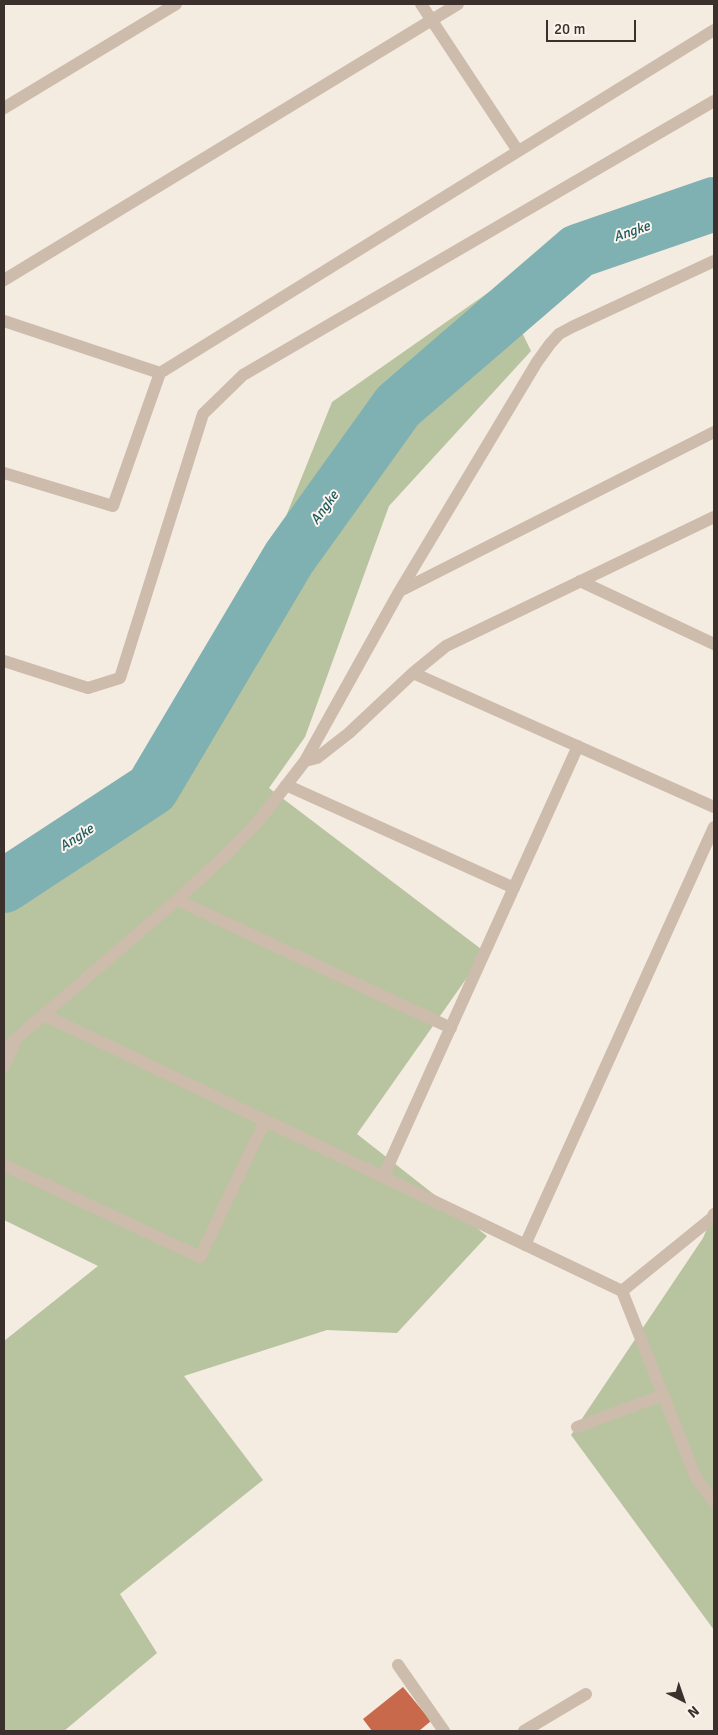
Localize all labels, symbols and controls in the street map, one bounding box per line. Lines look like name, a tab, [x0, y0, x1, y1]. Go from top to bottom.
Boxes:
scale bar	[548, 10, 638, 42]
text: 20 m	[554, 20, 585, 38]
water label: Angke	[612, 218, 652, 246]
water label: Angke	[307, 488, 343, 528]
water label: Angke	[57, 821, 97, 855]
north arrow	[658, 1675, 708, 1725]
text: N	[684, 1702, 702, 1721]

